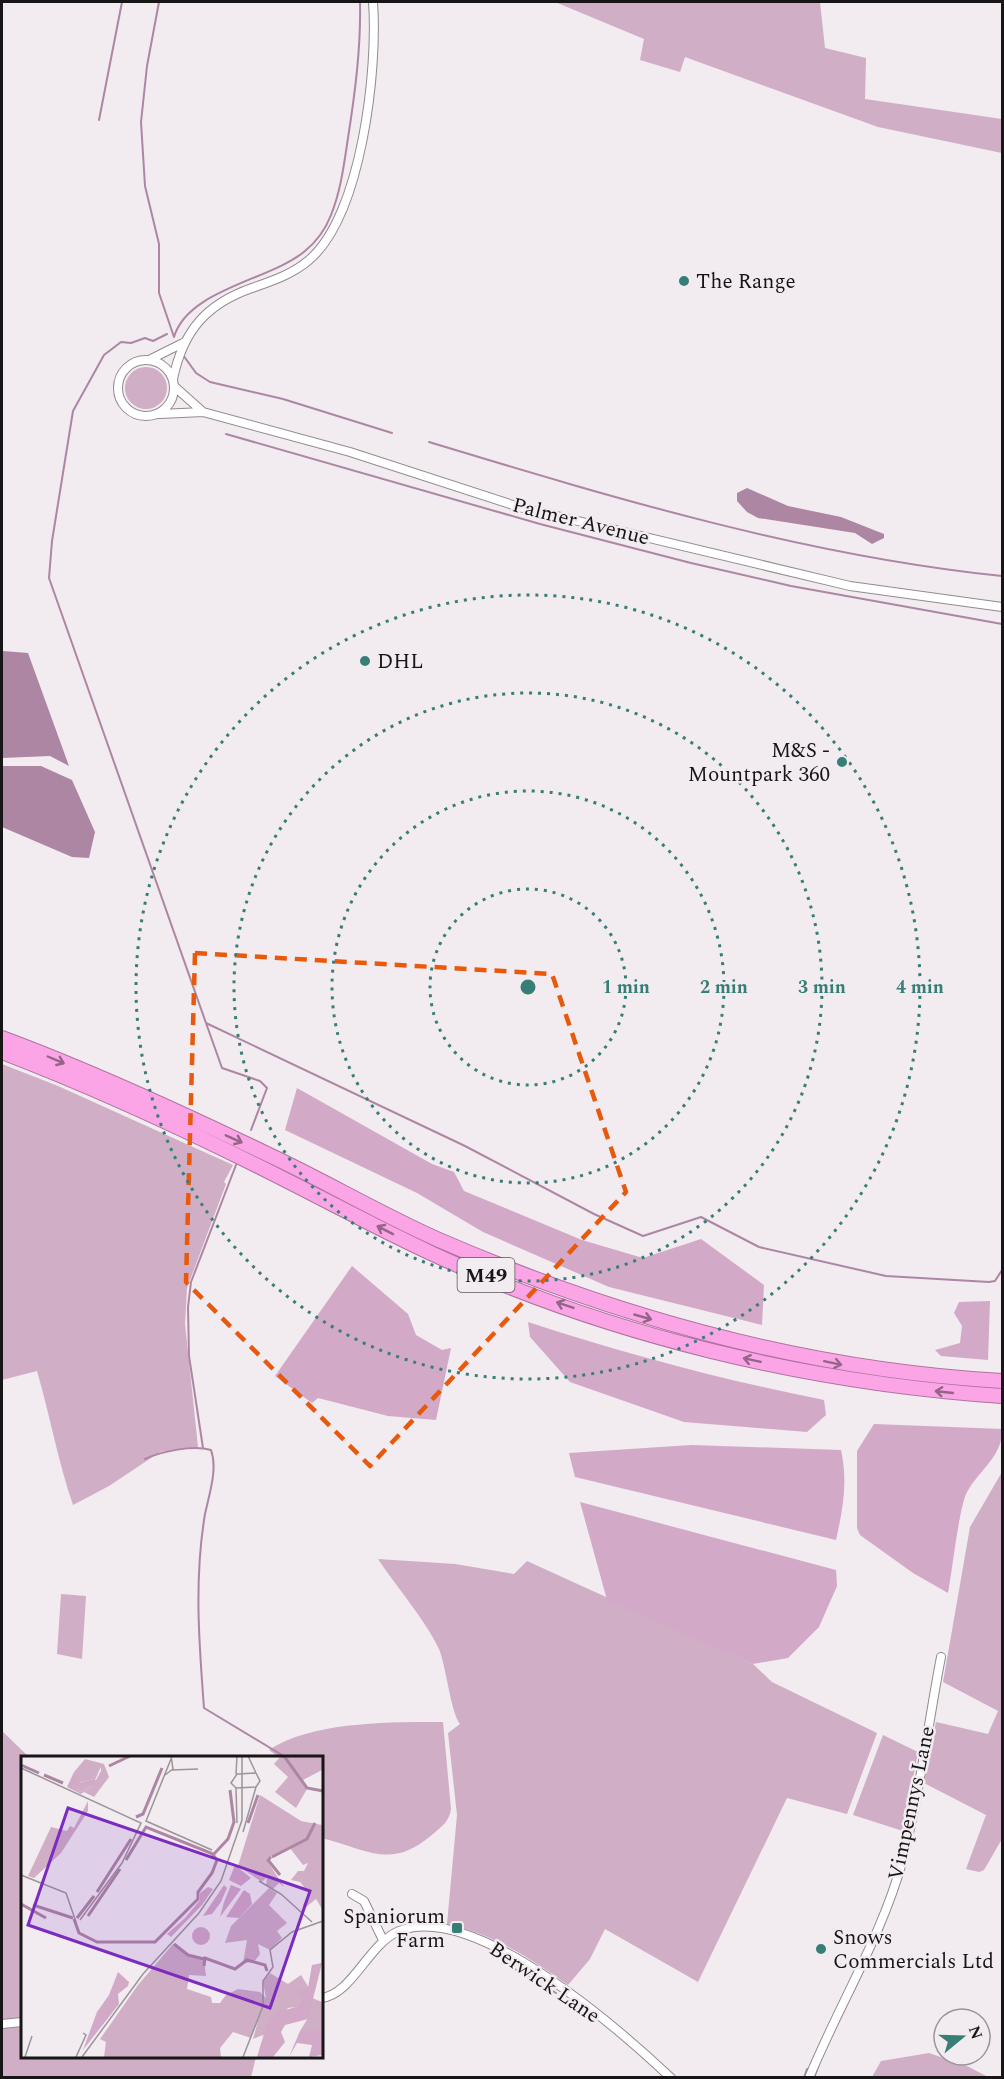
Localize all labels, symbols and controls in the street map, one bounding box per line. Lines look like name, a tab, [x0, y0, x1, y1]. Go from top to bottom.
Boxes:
place label: The Range	[696, 266, 796, 298]
marker: The Range	[677, 274, 691, 288]
street label: Palmer Avenue	[509, 489, 653, 554]
place label: DHL	[377, 646, 424, 678]
marker: DHL	[358, 654, 372, 668]
place label: M&S - Mountpark 360	[688, 735, 830, 791]
marker: M&S - Mountpark 360	[835, 755, 849, 769]
text: 1 min	[602, 974, 650, 1001]
text: 2 min	[700, 974, 748, 1001]
text: 3 min	[798, 974, 846, 1001]
text: 4 min	[896, 974, 944, 1001]
centre of rings	[518, 977, 538, 997]
one-way arrow	[46, 1055, 64, 1066]
one-way arrow	[224, 1133, 242, 1145]
one-way arrow	[377, 1224, 395, 1235]
road number: M49	[458, 1258, 514, 1292]
one-way arrow	[556, 1299, 575, 1310]
one-way arrow	[633, 1311, 652, 1323]
one-way arrow	[743, 1353, 762, 1365]
one-way arrow	[822, 1358, 842, 1369]
one-way arrow	[935, 1386, 955, 1397]
street label: Vimpennys Lane	[880, 1723, 944, 1883]
inset map	[21, 1756, 322, 2058]
place label: Spaniorum Farm	[343, 1901, 445, 1957]
marker: Spaniorum Farm	[450, 1921, 464, 1935]
place label: Snows Commercials Ltd	[833, 1922, 994, 1978]
street label: Berwick Lane	[482, 1934, 606, 2032]
marker: Snows Commercials Ltd	[814, 1942, 828, 1956]
north arrow	[932, 2007, 992, 2067]
text: N	[962, 2022, 989, 2043]

